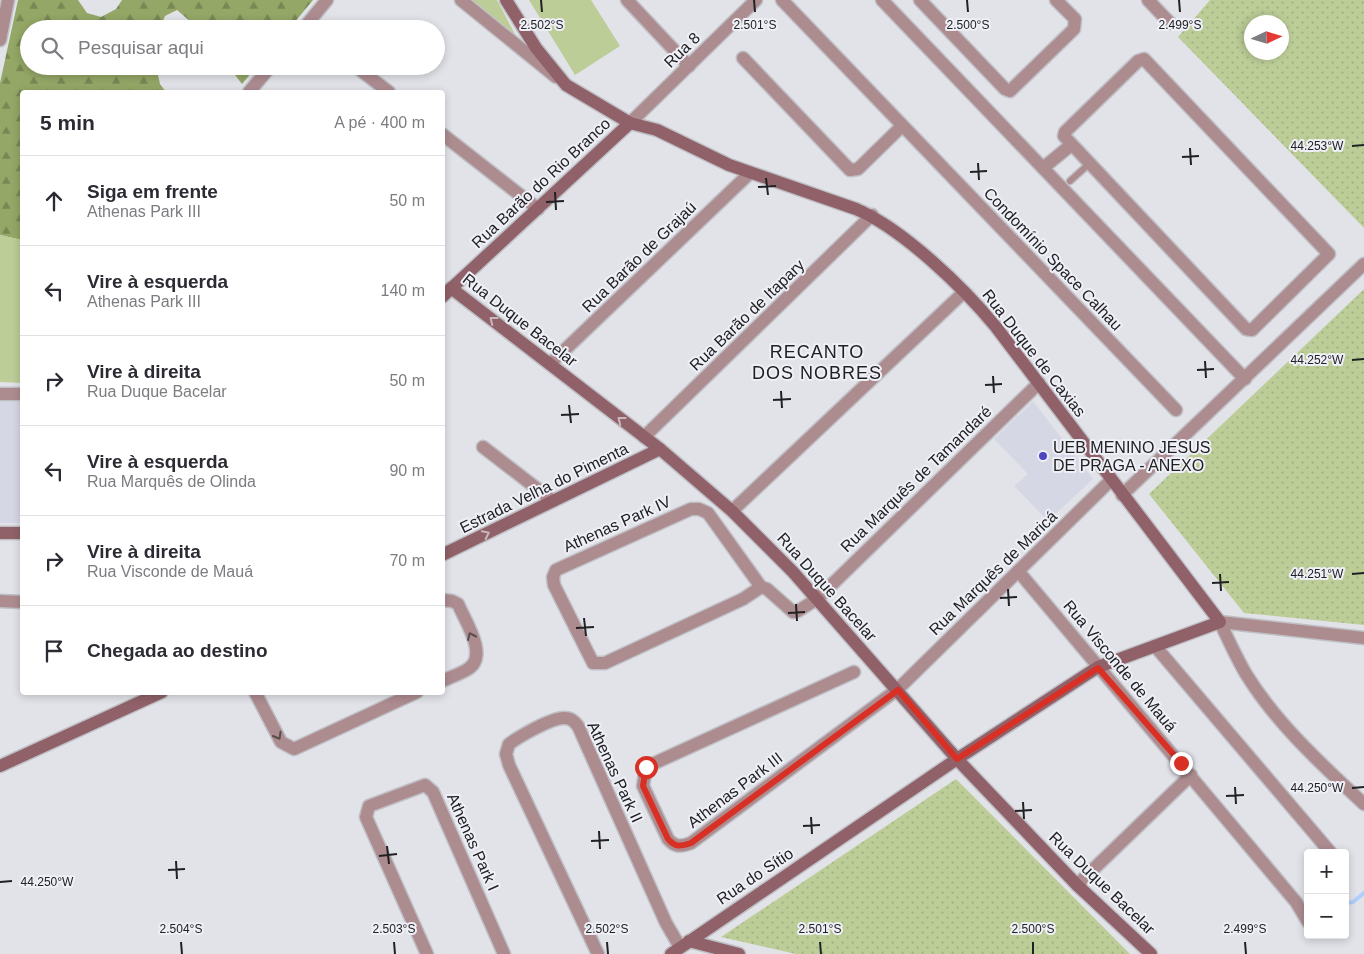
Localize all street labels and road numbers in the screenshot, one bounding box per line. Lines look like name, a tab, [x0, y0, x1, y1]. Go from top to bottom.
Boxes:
street label: Rua 8	[661, 29, 703, 71]
street label: Rua Barão do Rio Branco	[469, 115, 614, 251]
street label: Condomínio Space Calhau	[980, 184, 1126, 334]
street label: Rua Barão de Grajaú	[579, 198, 699, 316]
street label: Rua Barão de Itapary	[686, 256, 808, 374]
street label: Rua Duque Bacelar	[460, 270, 581, 370]
street label: Rua Duque de Caxias	[979, 286, 1089, 420]
street label: Rua Marquês de Tamandaré	[837, 402, 995, 555]
street label: Estrada Velha do Pimenta	[457, 440, 631, 536]
street label: Athenas Park IV	[561, 493, 674, 555]
street label: Rua Marquês de Maricá	[926, 508, 1060, 638]
street label: Rua Duque Bacelar	[774, 529, 880, 645]
street label: Rua Visconde de Mauá	[1060, 597, 1180, 735]
street label: Athenas Park II	[584, 719, 646, 825]
street label: Athenas Park III	[684, 749, 786, 831]
street label: Athenas Park I	[444, 791, 502, 893]
street label: Rua Duque Bacelar	[1046, 828, 1159, 938]
street label: Rua do Sítio	[714, 844, 796, 908]

